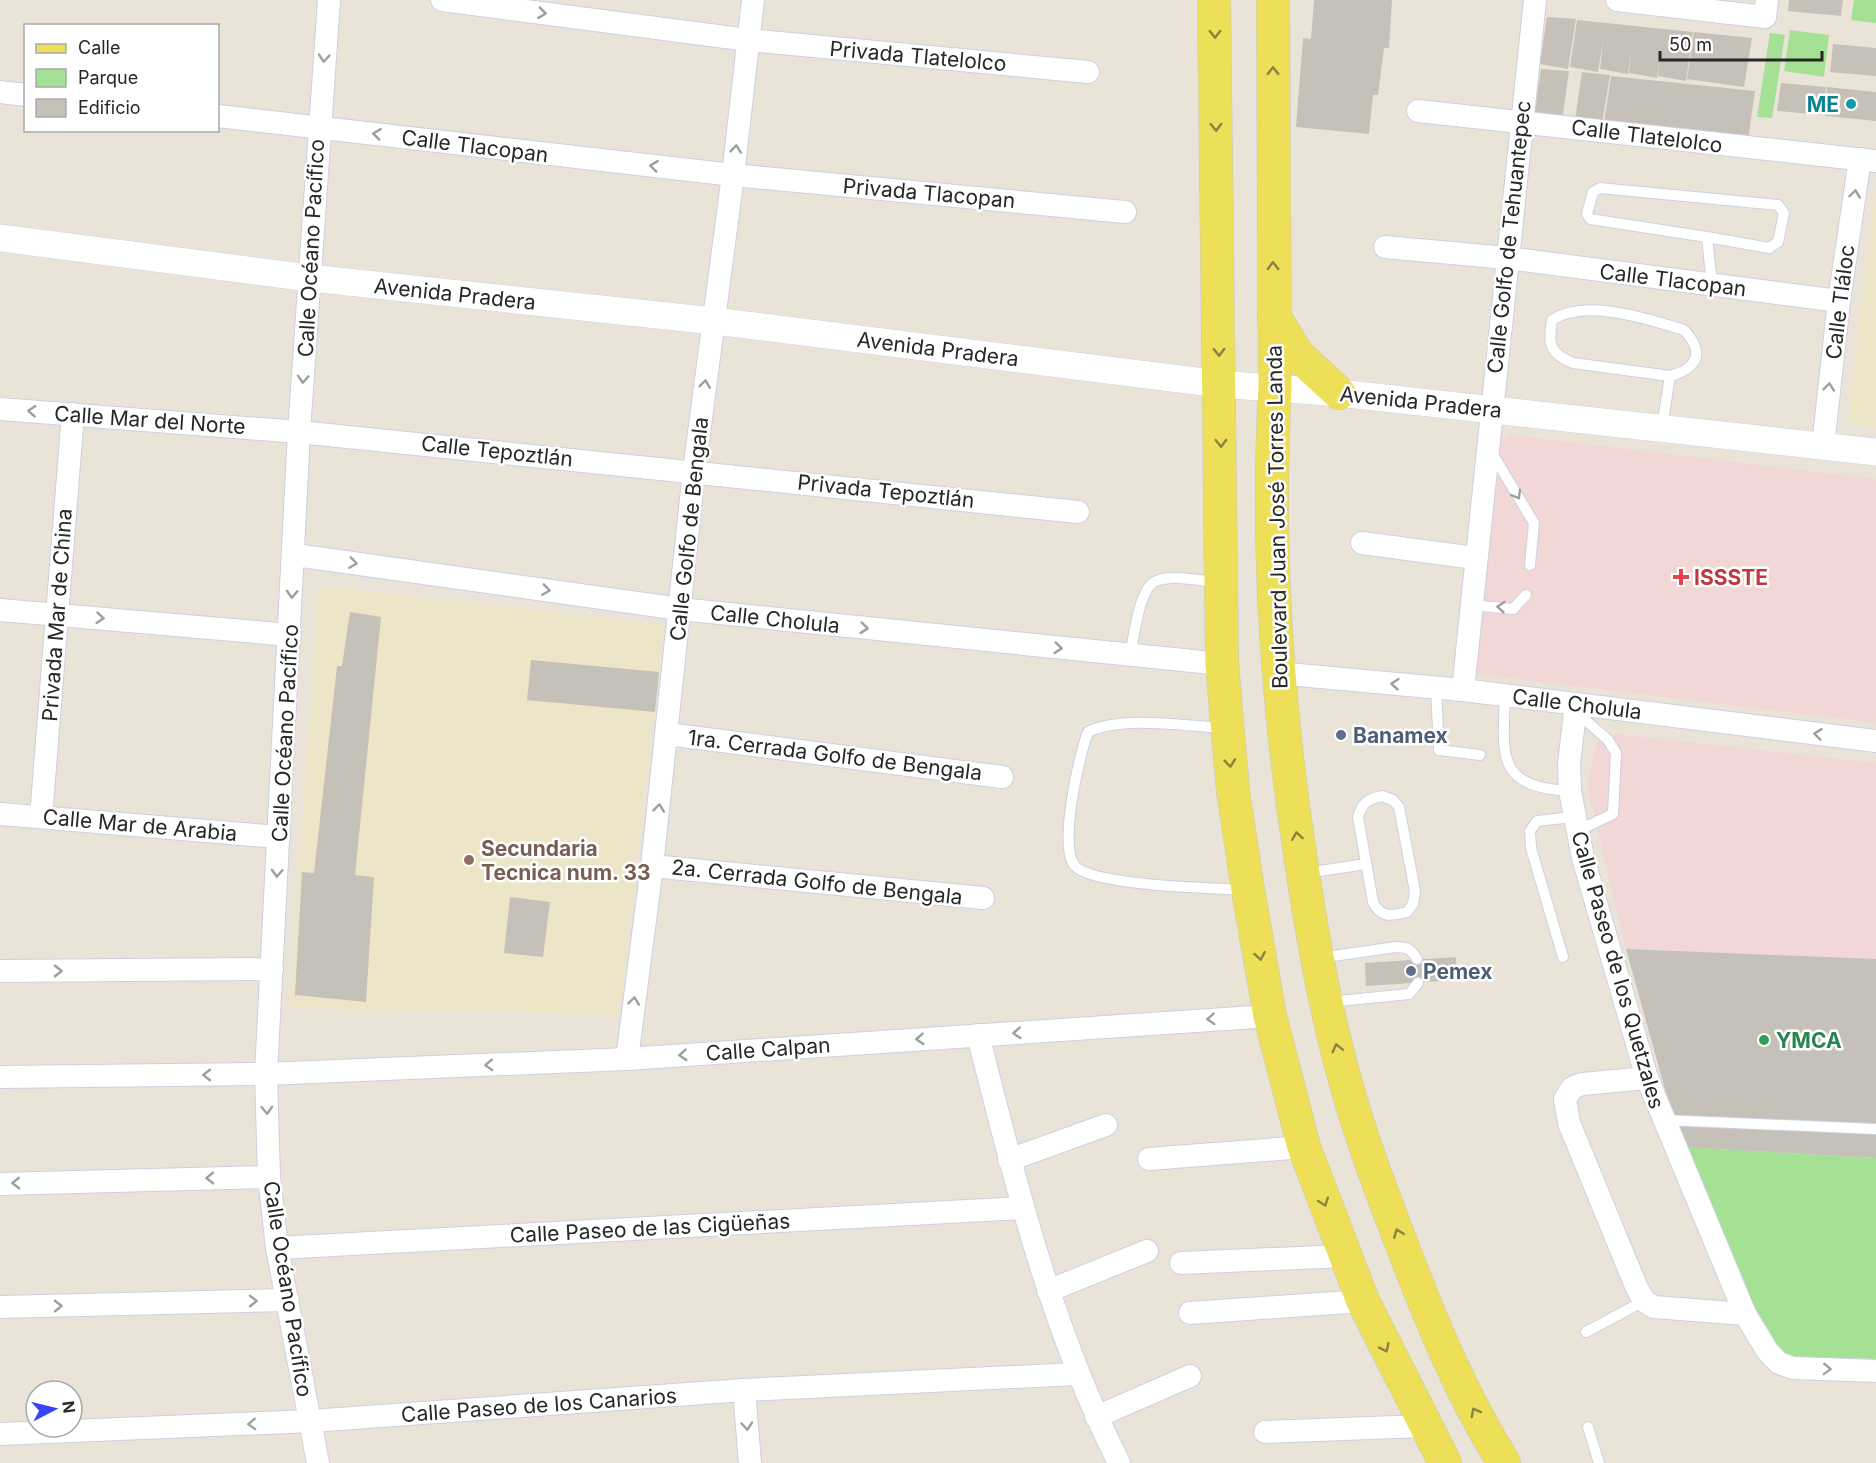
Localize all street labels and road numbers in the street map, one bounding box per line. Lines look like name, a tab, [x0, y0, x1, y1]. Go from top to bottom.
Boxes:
street label: Privada Tlatelolco	[829, 36, 1007, 76]
street label: Calle Golfo de Tehuantepec	[1482, 99, 1536, 375]
street label: Calle Tlatelolco	[1570, 114, 1724, 158]
street label: Calle Tlacopan	[400, 125, 550, 167]
street label: Calle Océano Pacífico	[293, 138, 329, 358]
street label: Privada Tlacopan	[842, 173, 1016, 213]
street label: Calle Tláloc	[1821, 243, 1859, 361]
street label: Calle Tlacopan	[1598, 259, 1748, 301]
street label: Avenida Pradera	[373, 273, 537, 315]
street label: Avenida Pradera	[856, 327, 1020, 371]
street label: Boulevard Juan José Torres Landa	[1261, 345, 1293, 689]
street label: Avenida Pradera	[1339, 381, 1503, 423]
street label: Calle Mar del Norte	[54, 401, 246, 439]
street label: Calle Golfo de Bengala	[665, 416, 713, 642]
street label: Calle Tepoztlán	[420, 431, 574, 471]
street label: Privada Tepoztlán	[796, 469, 976, 513]
street label: Privada Mar de China	[37, 508, 77, 722]
street label: Calle Cholula	[709, 600, 841, 638]
street label: Calle Océano Pacífico	[267, 623, 303, 843]
street label: Calle Cholula	[1511, 684, 1643, 724]
street label: 1ra. Cerrada Golfo de Bengala	[686, 725, 984, 785]
street label: Calle Mar de Arabia	[42, 804, 238, 846]
street label: Calle Paseo de los Quetzales	[1566, 828, 1670, 1112]
street label: 2a. Cerrada Golfo de Bengala	[670, 854, 964, 910]
street label: Calle Calpan	[705, 1032, 831, 1066]
street label: Calle Océano Pacífico	[259, 1179, 317, 1399]
street label: Calle Paseo de las Cigüeñas	[509, 1208, 791, 1248]
street label: Calle Paseo de los Canarios	[400, 1383, 678, 1427]

